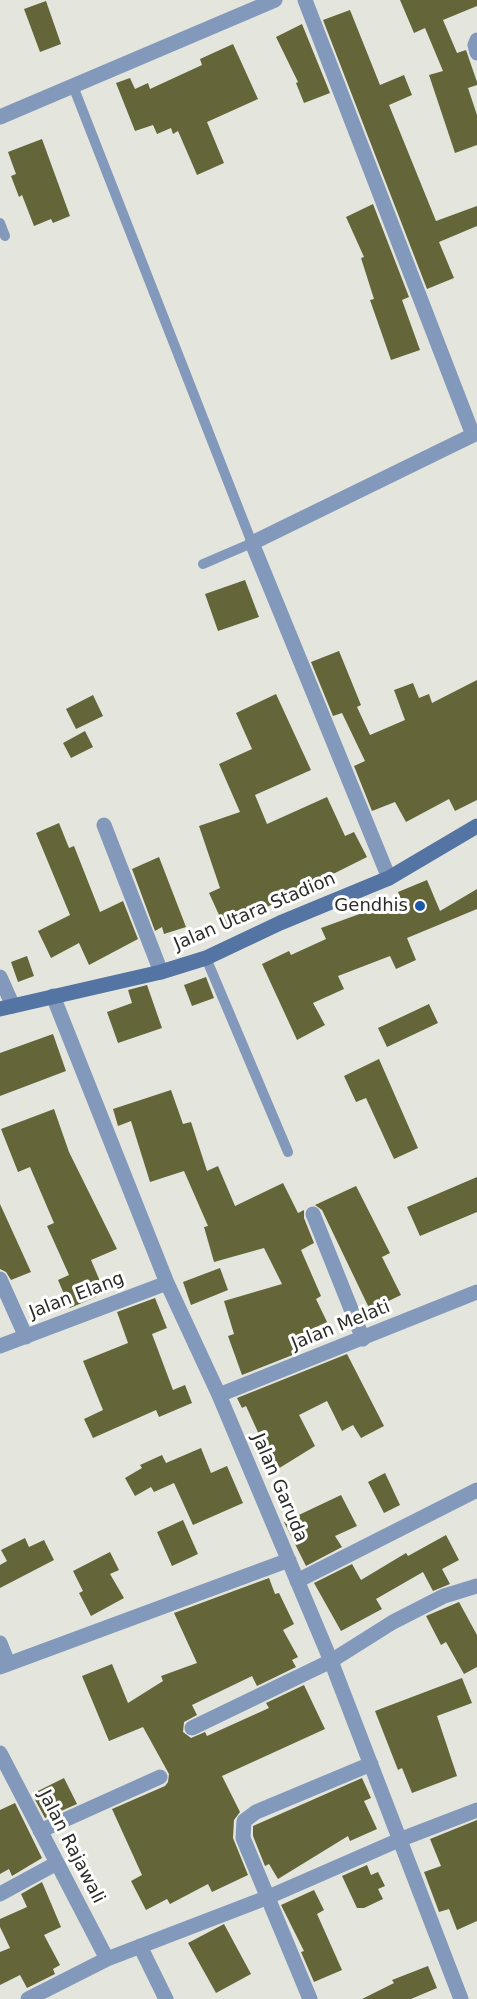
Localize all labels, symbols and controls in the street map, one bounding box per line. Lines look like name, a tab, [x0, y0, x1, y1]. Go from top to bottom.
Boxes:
street label: Jalan Utara Stadion	[171, 868, 339, 956]
place label: Gendhis	[334, 895, 408, 917]
marker: Gendhis	[413, 899, 427, 913]
street label: Jalan Elang	[27, 1268, 127, 1324]
street label: Jalan Melati	[289, 1296, 393, 1356]
street label: Jalan Garuda	[246, 1431, 312, 1545]
street label: Jalan Rajawali	[33, 1787, 109, 1907]

